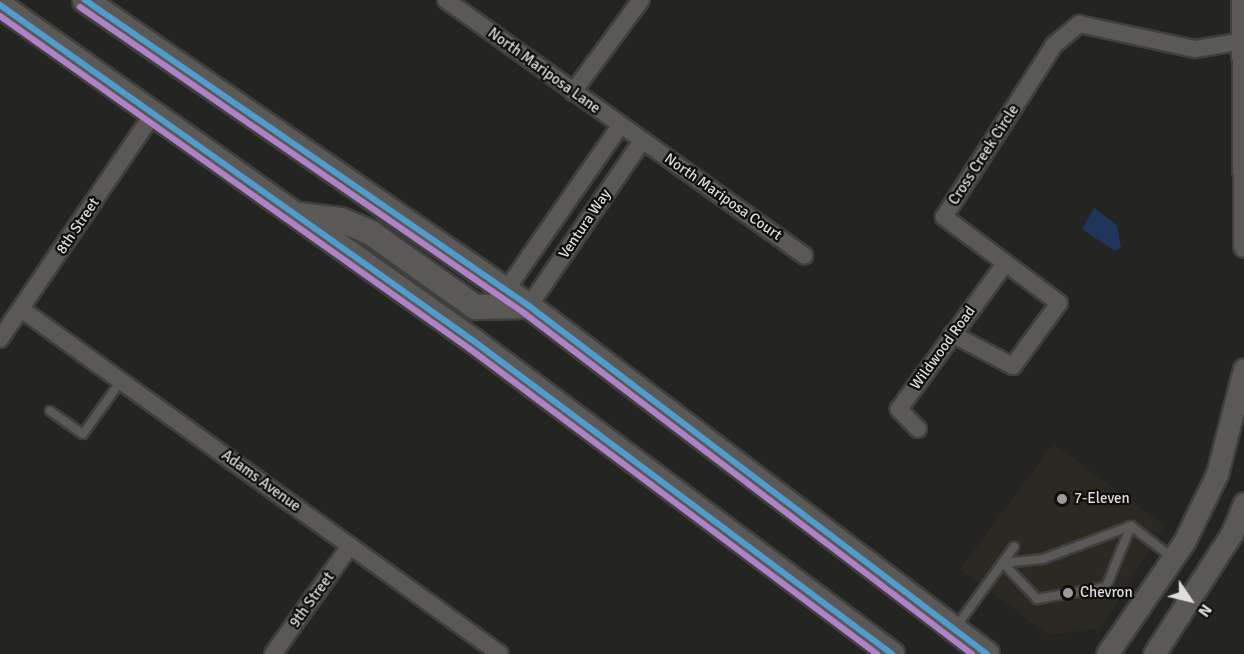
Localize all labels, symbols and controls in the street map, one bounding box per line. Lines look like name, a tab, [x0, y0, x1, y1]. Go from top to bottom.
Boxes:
street label: North Mariposa Lane	[484, 24, 604, 118]
street label: Cross Creek Circle	[945, 102, 1023, 208]
street label: North Mariposa Court	[661, 150, 785, 244]
street label: Ventura Way	[555, 186, 615, 262]
street label: 8th Street	[53, 194, 103, 258]
street label: Wildwood Road	[907, 303, 979, 393]
street label: Adams Avenue	[218, 446, 304, 516]
place label: 7-Eleven	[1074, 490, 1130, 508]
marker: 7-Eleven	[1055, 492, 1069, 506]
street label: 9th Street	[286, 569, 338, 631]
north arrow	[1160, 570, 1220, 630]
place label: Chevron	[1080, 584, 1133, 602]
marker: Chevron	[1061, 586, 1075, 600]
text: N	[1193, 600, 1216, 621]

